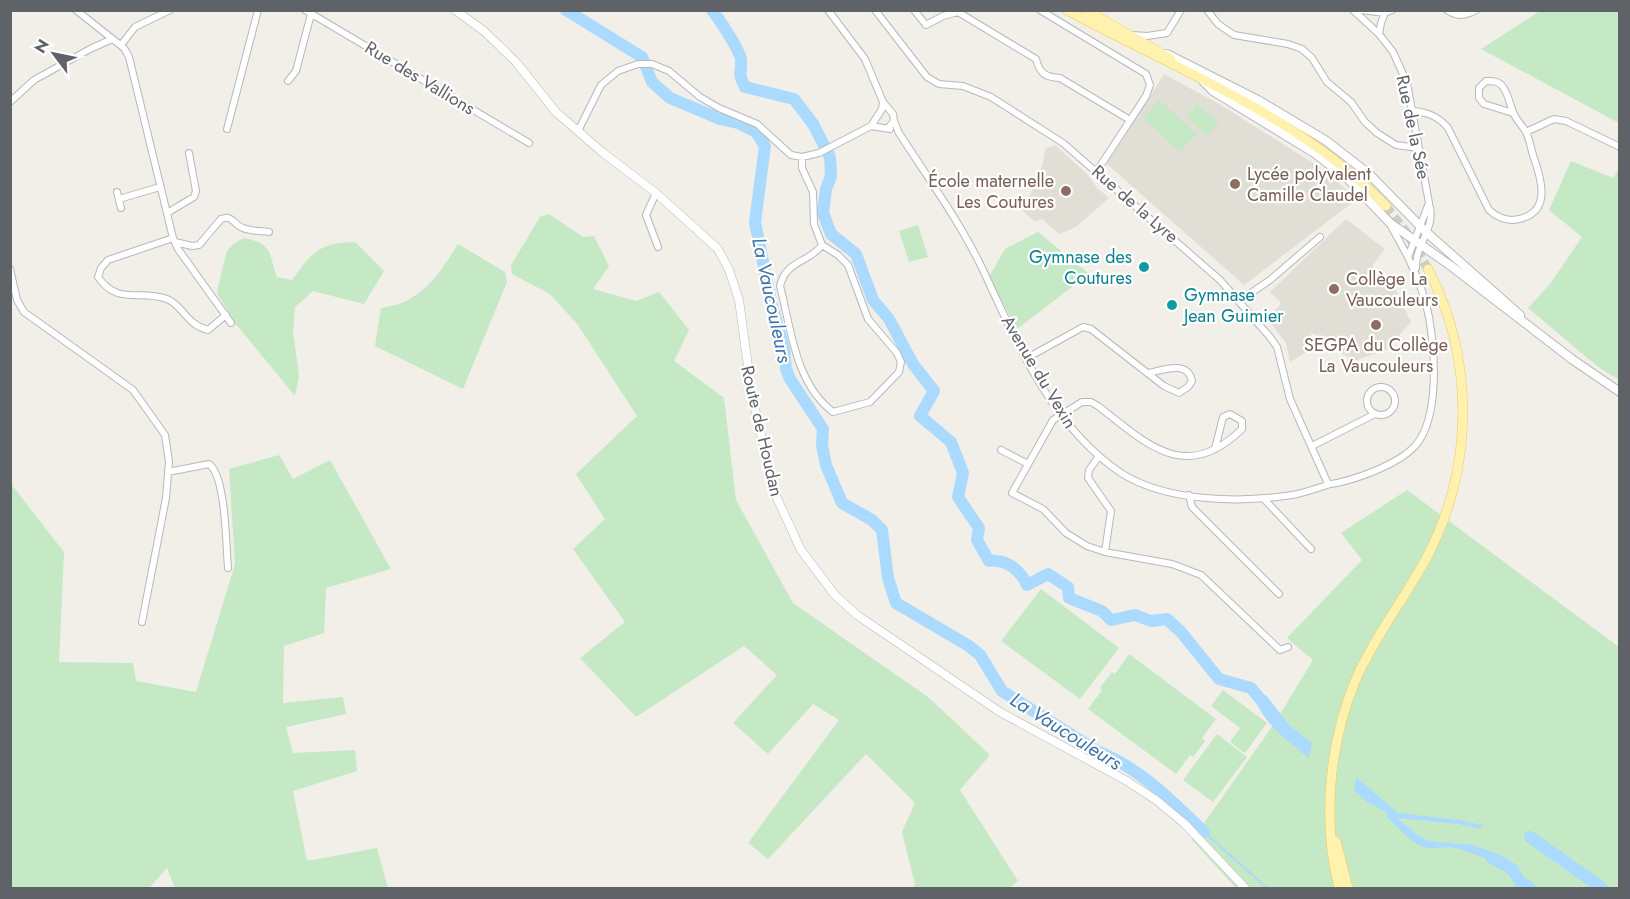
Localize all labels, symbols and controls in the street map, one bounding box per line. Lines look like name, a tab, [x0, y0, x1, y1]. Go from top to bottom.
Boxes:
north arrow	[24, 24, 84, 84]
text: N	[29, 35, 55, 58]
street label: Rue des Vallions	[360, 35, 480, 121]
street label: Rue de la Sée	[1389, 73, 1437, 181]
street label: Rue de la Lyre	[1086, 159, 1184, 249]
place label: Lycée polyvalent Camille Claudel	[1247, 161, 1372, 208]
place label: École maternelle Les Coutures	[928, 168, 1054, 215]
marker: Lycée polyvalent Camille Claudel	[1228, 177, 1242, 191]
marker: École maternelle Les Coutures	[1059, 184, 1073, 198]
water label: La Vaucouleurs	[744, 235, 799, 365]
place label: Gymnase des Coutures	[1029, 244, 1132, 291]
marker: Gymnase des Coutures	[1137, 260, 1151, 274]
place label: Collège La Vaucouleurs	[1346, 266, 1438, 313]
place label: Gymnase Jean Guimier	[1182, 282, 1284, 329]
marker: Collège La Vaucouleurs	[1327, 282, 1341, 296]
marker: Gymnase Jean Guimier	[1165, 298, 1179, 312]
street label: Avenue du Vexin	[995, 311, 1083, 433]
marker: SEGPA du Collège La Vaucouleurs	[1369, 318, 1383, 332]
place label: SEGPA du Collège La Vaucouleurs	[1304, 332, 1448, 379]
street label: Route de Houdan	[734, 363, 790, 499]
water label: La Vaucouleurs	[1004, 685, 1127, 777]

